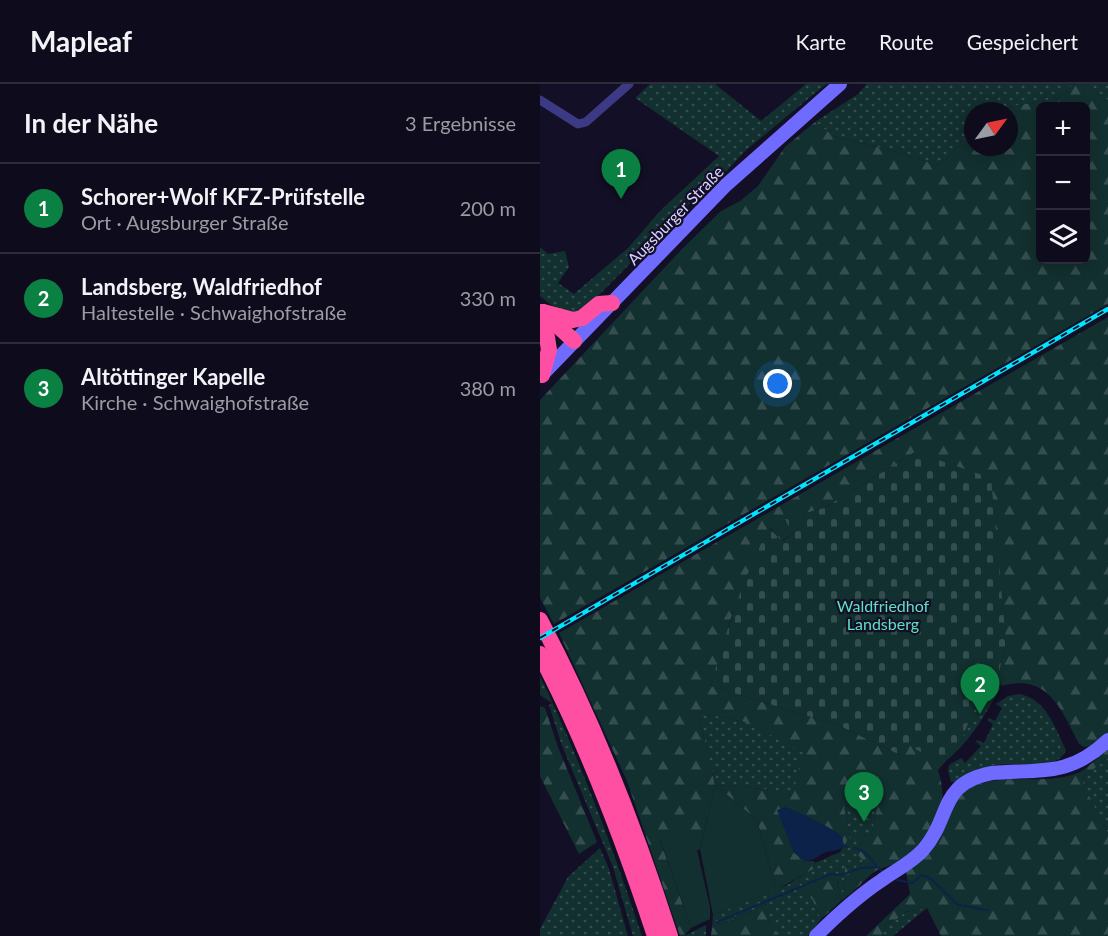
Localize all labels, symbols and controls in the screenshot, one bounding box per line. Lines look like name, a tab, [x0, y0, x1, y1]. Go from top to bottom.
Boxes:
text: Mapleaf	[30, 24, 132, 58]
text: Karte	[796, 29, 846, 54]
text: Route	[879, 29, 934, 54]
text: Gespeichert	[967, 29, 1078, 54]
north arrow	[964, 102, 1018, 156]
map controls	[1036, 102, 1090, 264]
button: +	[1036, 102, 1090, 156]
text: In der Nähe	[24, 107, 158, 139]
text: 3 Ergebnisse	[405, 111, 516, 135]
pin: 1	[602, 150, 640, 199]
button: −	[1036, 156, 1090, 210]
street label: Augsburger Straße	[623, 162, 727, 268]
text: Schorer+Wolf KFZ-Prüfstelle	[81, 183, 365, 210]
text: 1	[38, 196, 49, 220]
text: 200 m	[460, 196, 516, 220]
text: Ort · Augsburger Straße	[81, 210, 289, 234]
button: layers	[1036, 210, 1090, 264]
text: Landsberg, Waldfriedhof	[81, 273, 322, 300]
text: 2	[38, 286, 49, 310]
text: 330 m	[460, 286, 516, 310]
text: Haltestelle · Schwaighofstraße	[81, 300, 347, 324]
text: Altöttinger Kapelle	[81, 363, 265, 390]
your location	[763, 369, 792, 398]
text: 3	[38, 376, 49, 400]
text: 380 m	[460, 376, 516, 400]
text: Kirche · Schwaighofstraße	[81, 390, 309, 414]
park label: Waldfriedhof Landsberg	[837, 596, 930, 633]
pin: 2	[960, 664, 1000, 714]
pin: 3	[844, 772, 884, 822]

